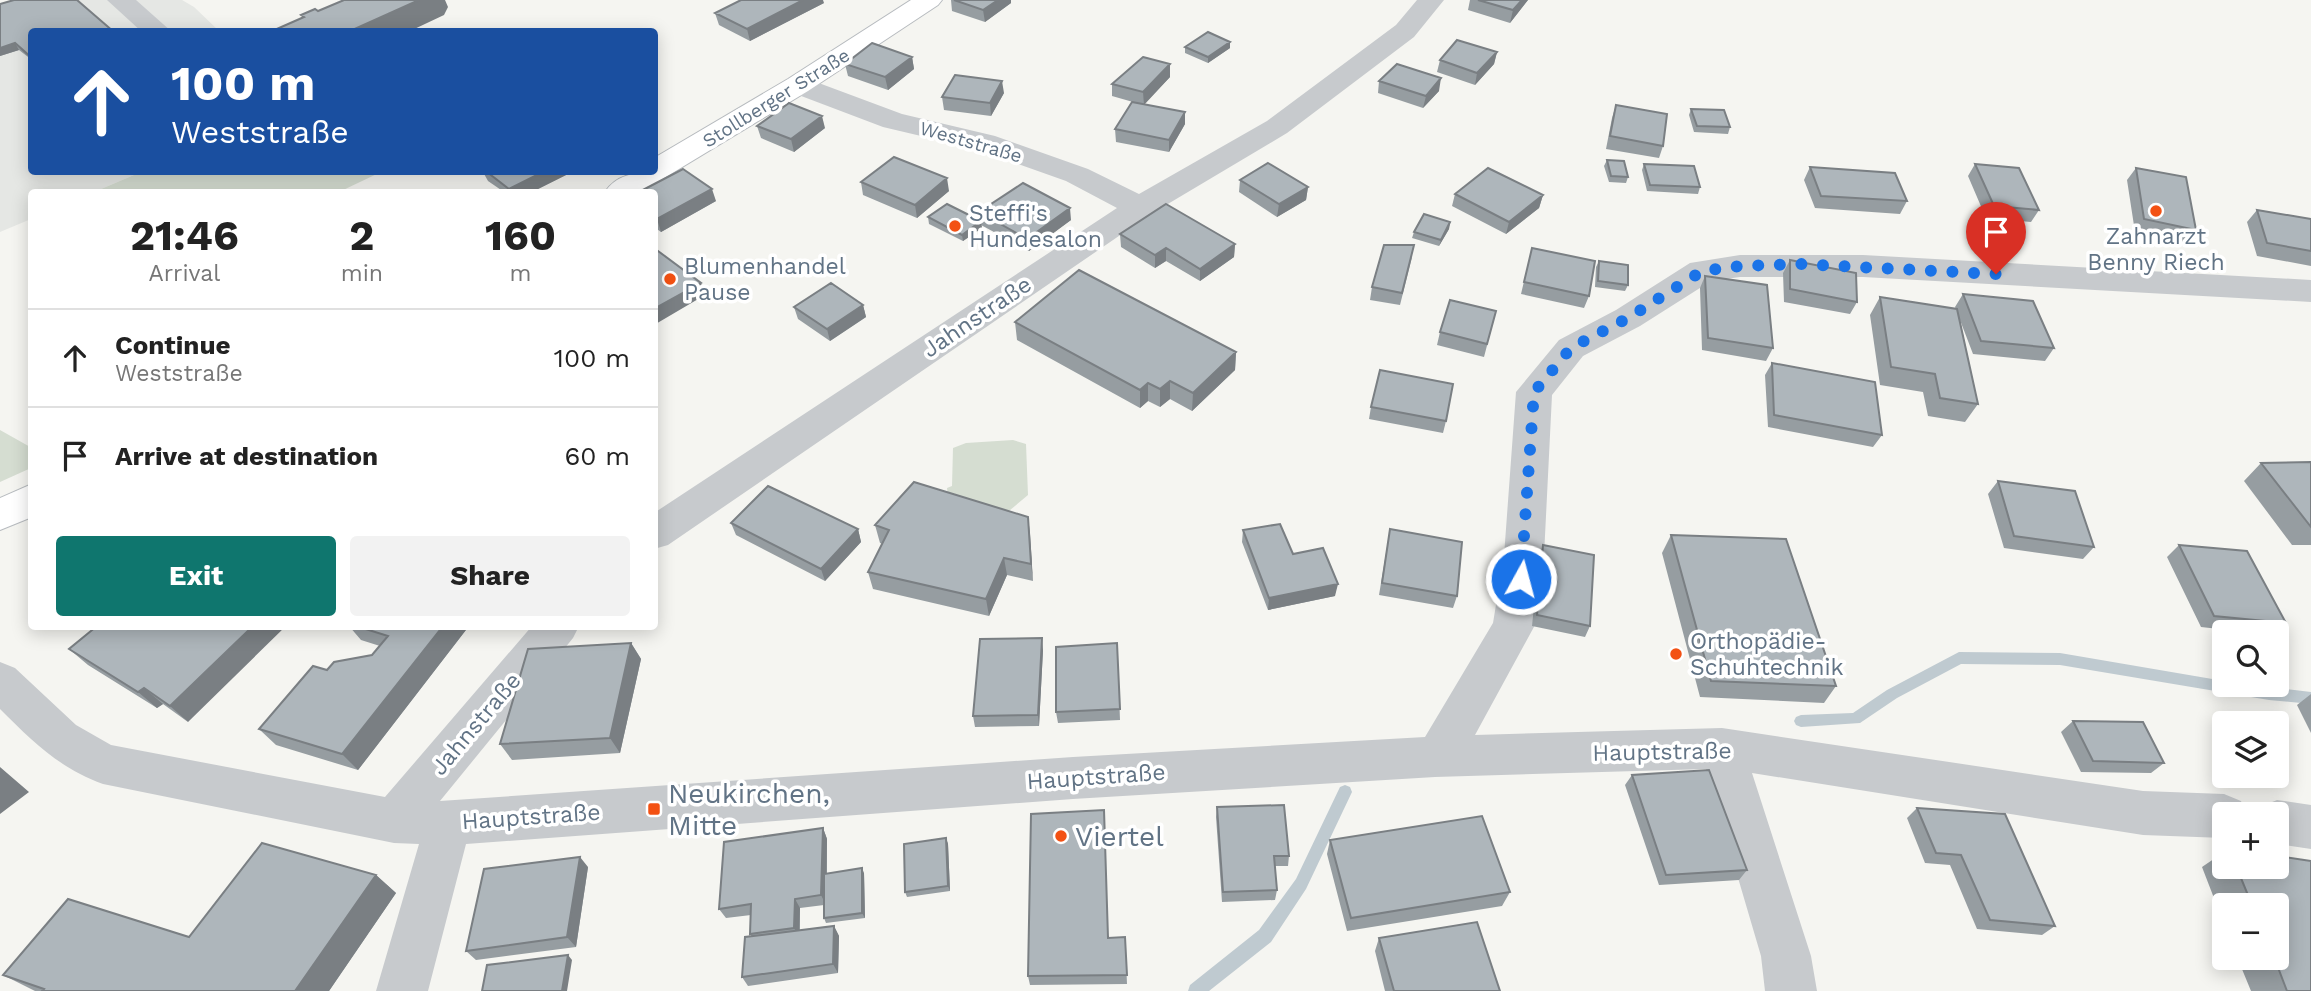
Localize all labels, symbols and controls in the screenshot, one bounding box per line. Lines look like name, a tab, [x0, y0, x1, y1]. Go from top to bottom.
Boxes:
street label: Stollberger Straße	[698, 43, 854, 153]
text: 100 m	[171, 54, 315, 112]
icon: ahead	[56, 56, 147, 147]
text: Weststraße	[171, 113, 349, 151]
street label: Weststraße	[917, 116, 1025, 168]
place label: Steffi's Hundesalon	[969, 200, 1102, 253]
pin	[1966, 202, 2026, 274]
marker: Zahnarzt Benny Riech	[2148, 203, 2164, 219]
text: 21:46	[130, 211, 239, 260]
text: 2	[349, 211, 374, 260]
text: 160	[485, 211, 556, 260]
icon: arrive	[1977, 213, 2015, 251]
marker: Steffi's Hundesalon	[947, 218, 963, 234]
place label: Zahnarzt Benny Riech	[2087, 223, 2225, 276]
place label: Blumenhandel Pause	[684, 253, 846, 306]
text: Arrival	[148, 260, 220, 287]
text: min	[341, 260, 383, 287]
text: m	[510, 260, 531, 287]
marker: Blumenhandel Pause	[662, 271, 678, 287]
street label: Jahnstraße	[917, 271, 1037, 363]
text: Continue	[115, 330, 231, 360]
icon: ahead	[56, 339, 94, 377]
text: 100 m	[554, 343, 630, 373]
text: Weststraße	[115, 360, 243, 387]
icon: arrive	[56, 437, 94, 475]
text: Arrive at destination	[115, 441, 378, 471]
text: 60 m	[564, 441, 630, 471]
button: Exit	[56, 536, 336, 616]
button: Share	[350, 536, 630, 616]
position arrow	[1484, 542, 1558, 616]
map controls	[2212, 620, 2289, 970]
button: search	[2212, 620, 2289, 697]
place label: Orthopädie- Schuhtechnik	[1690, 628, 1844, 681]
marker: Orthopädie- Schuhtechnik	[1668, 646, 1684, 662]
street label: Jahnstraße	[425, 667, 527, 781]
button: layers	[2212, 711, 2289, 788]
street label: Hauptstraße	[1592, 737, 1732, 767]
street label: Hauptstraße	[1026, 759, 1166, 795]
place label: Neukirchen, Mitte	[668, 777, 830, 842]
street label: Hauptstraße	[461, 799, 601, 835]
marker: Neukirchen, Mitte	[646, 801, 662, 817]
button: +	[2212, 802, 2289, 879]
place label: Viertel	[1075, 820, 1164, 853]
marker: Viertel	[1053, 828, 1069, 844]
button: −	[2212, 893, 2289, 970]

